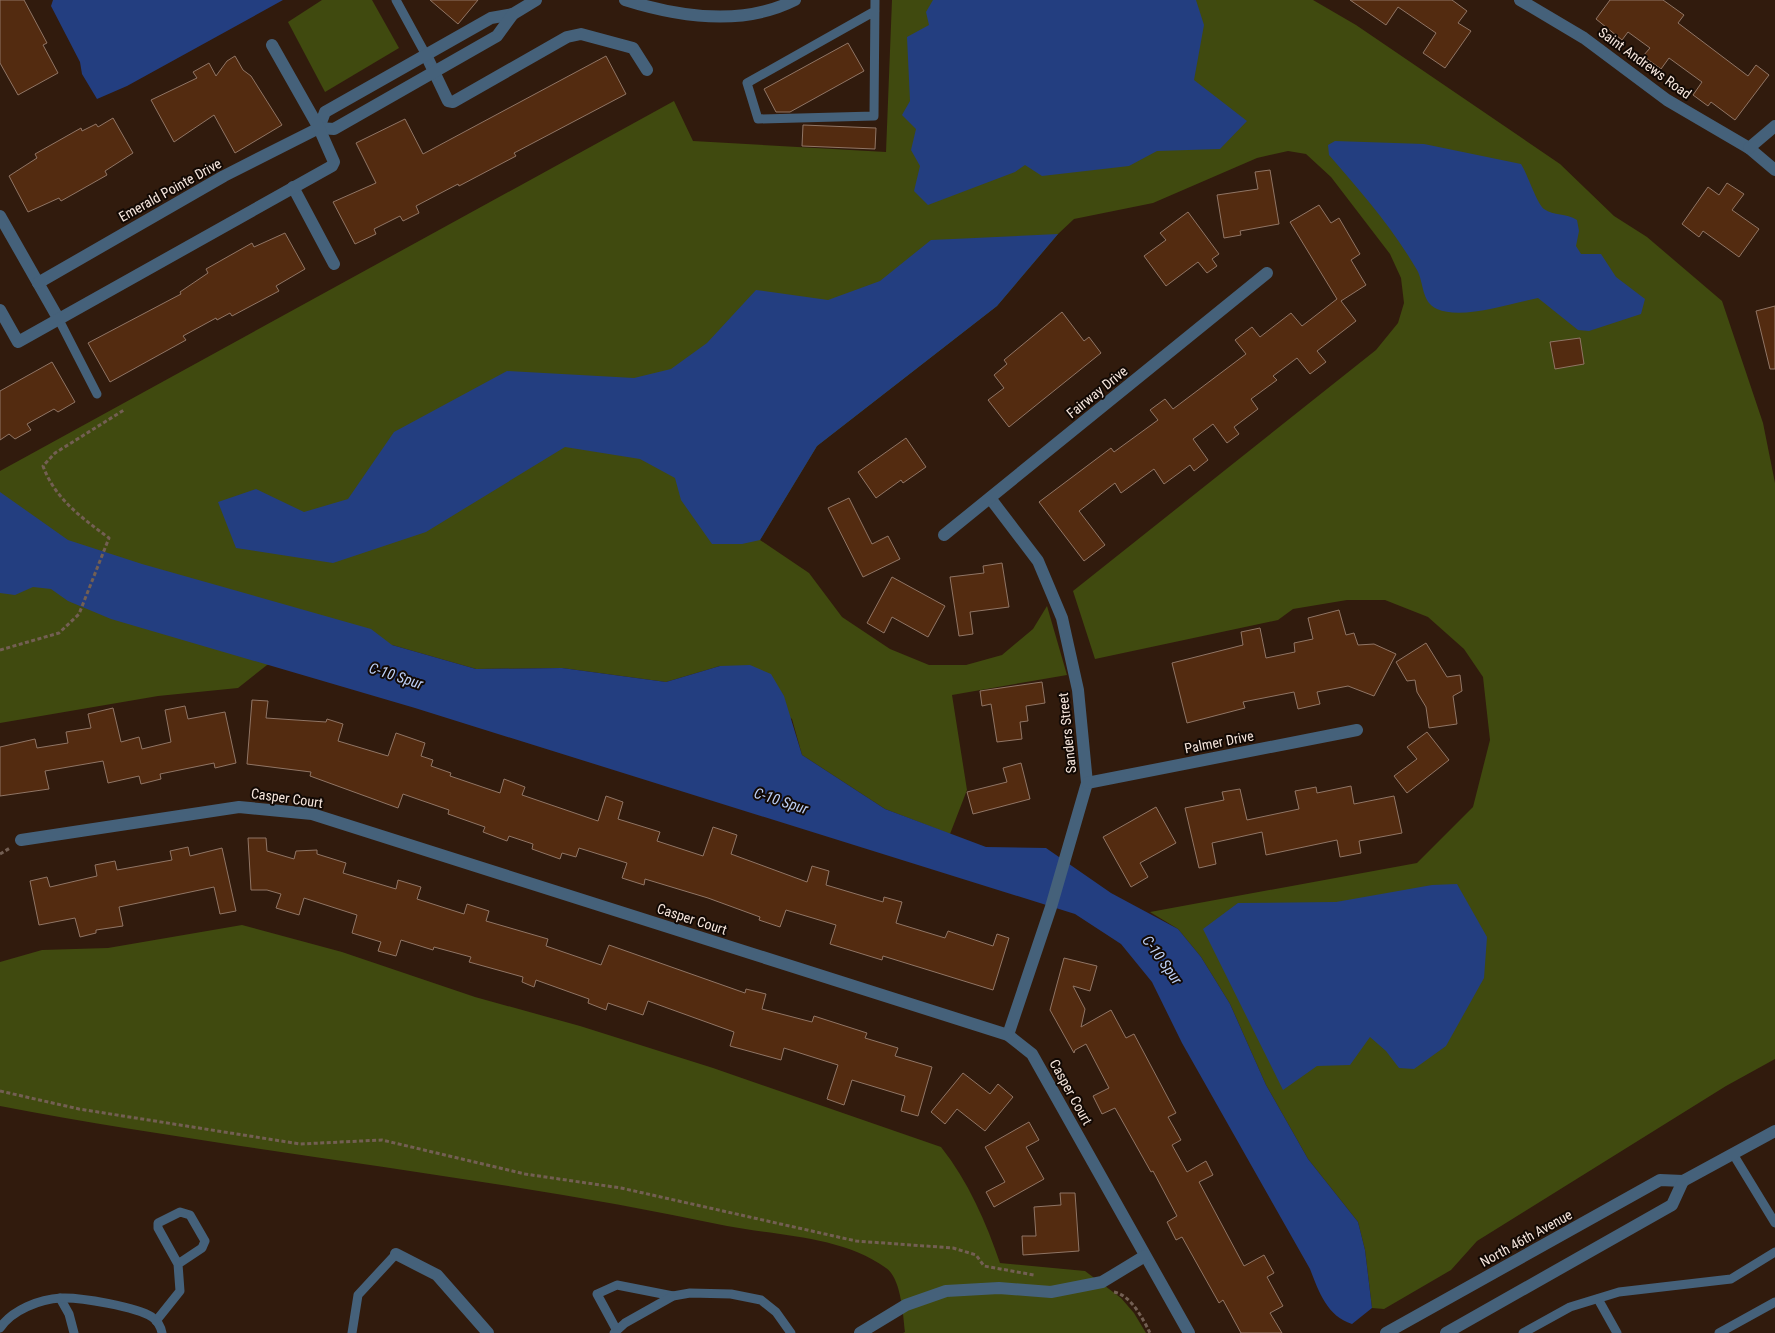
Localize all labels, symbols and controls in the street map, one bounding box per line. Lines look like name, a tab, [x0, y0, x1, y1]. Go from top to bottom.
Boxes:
street label: Saint Andrews Road	[1596, 24, 1694, 102]
street label: Emerald Pointe Drive	[116, 155, 224, 225]
street label: Fairway Drive	[1063, 362, 1131, 421]
water label: C-10 Spur	[367, 659, 426, 693]
street label: Sanders Street	[1055, 692, 1079, 774]
street label: Palmer Drive	[1183, 727, 1255, 757]
water label: C-10 Spur	[752, 784, 811, 818]
street label: Casper Court	[250, 785, 324, 811]
street label: Casper Court	[655, 900, 729, 938]
water label: C-10 Spur	[1138, 932, 1186, 988]
street label: Casper Court	[1046, 1056, 1096, 1128]
street label: North 46th Avenue	[1477, 1206, 1575, 1270]

